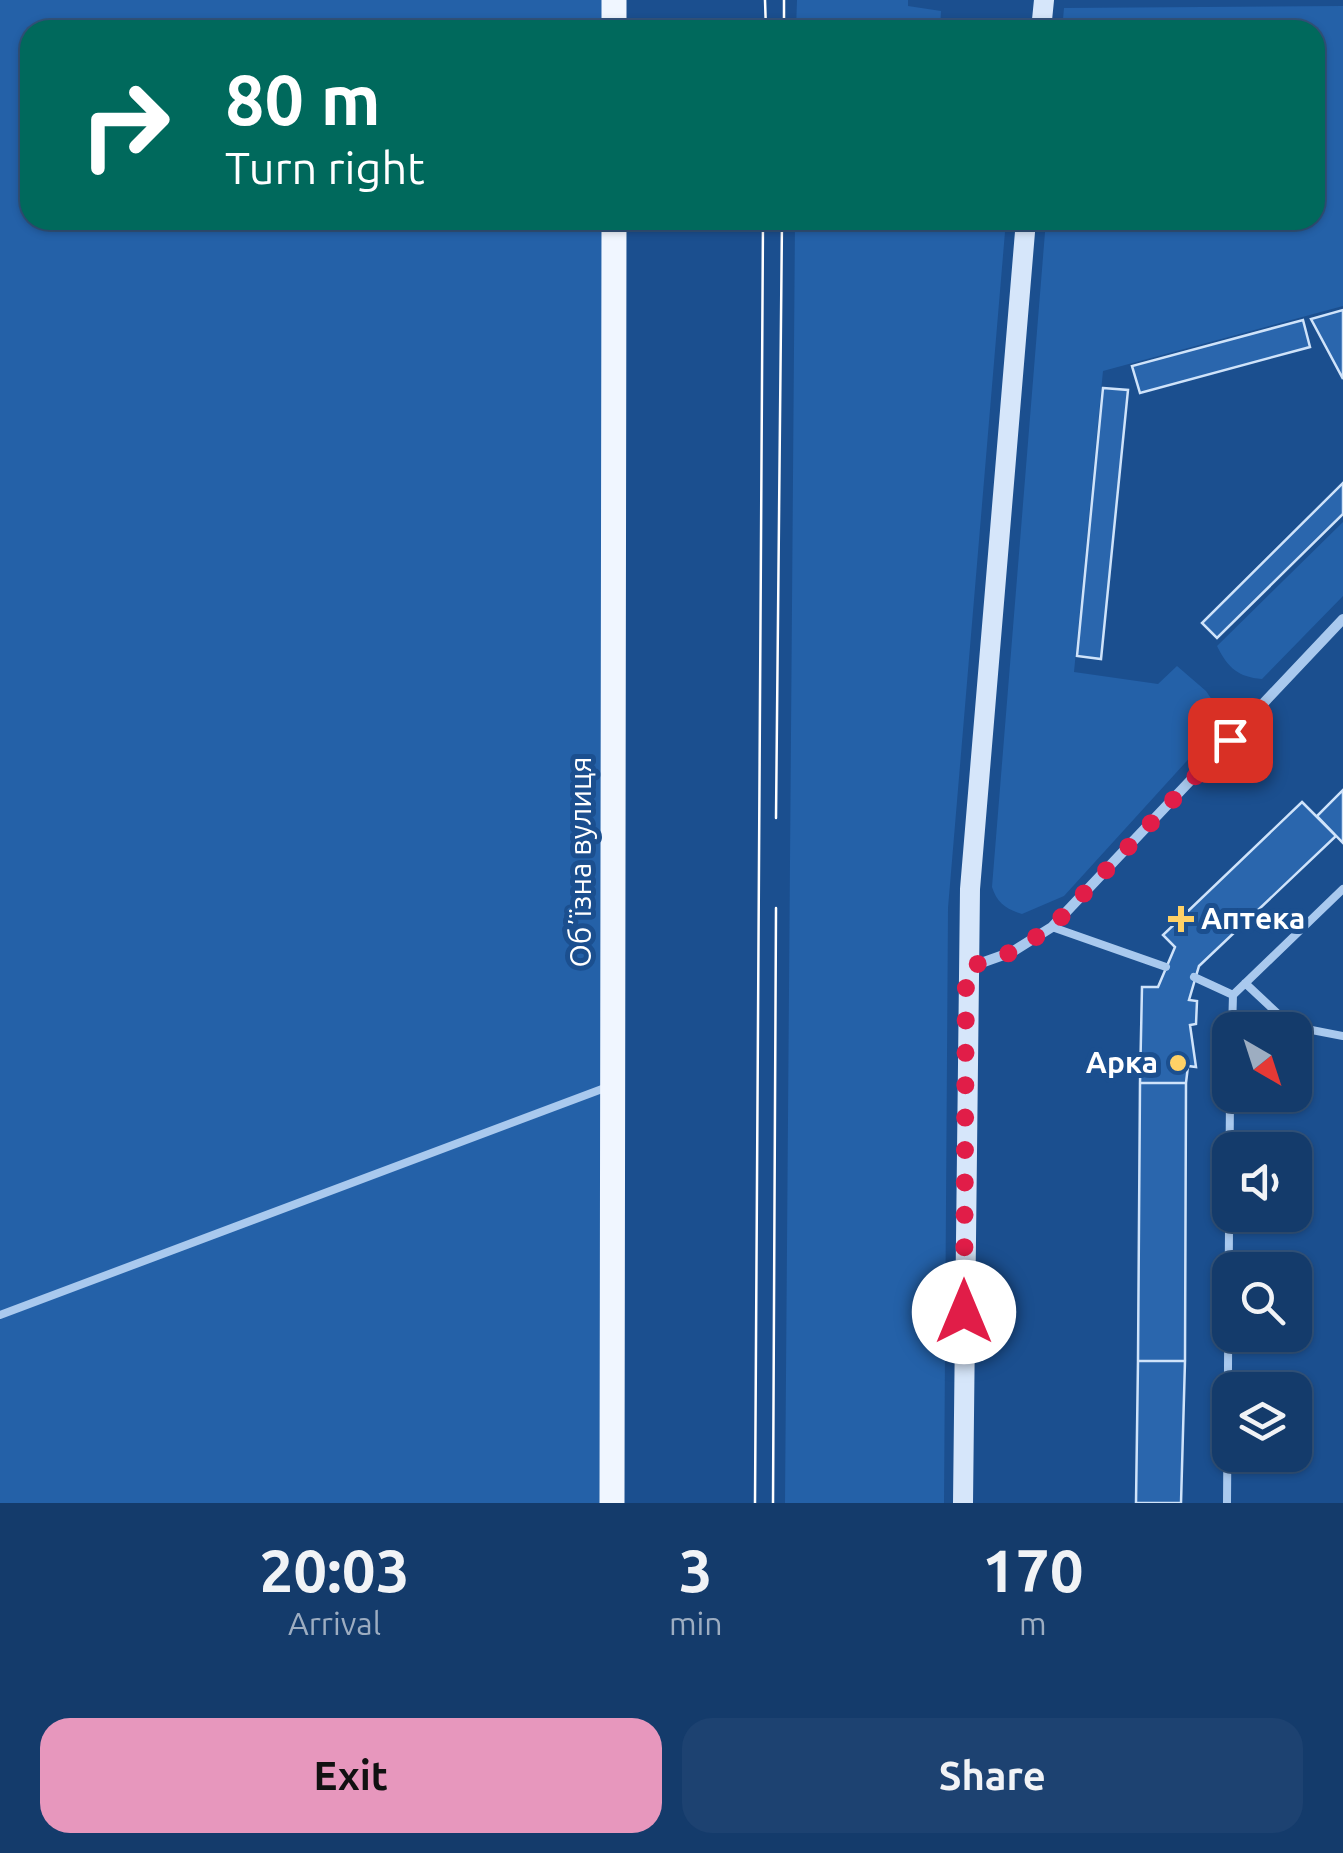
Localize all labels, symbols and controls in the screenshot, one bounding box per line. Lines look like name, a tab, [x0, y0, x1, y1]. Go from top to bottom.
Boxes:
icon: right	[60, 60, 190, 190]
text: 80 m	[225, 60, 381, 138]
text: Turn right	[225, 142, 425, 193]
pin	[1188, 698, 1273, 783]
icon: arrive	[1203, 713, 1258, 768]
street label: Обʼїзна вулиця	[563, 756, 597, 968]
place label: Аптека	[1201, 901, 1305, 935]
marker: Аптека	[1170, 908, 1192, 930]
north arrow	[1212, 1012, 1312, 1112]
map controls	[1212, 1012, 1312, 1472]
place label: Арка	[1086, 1045, 1158, 1079]
marker: Арка	[1167, 1052, 1189, 1074]
button: sound	[1212, 1132, 1312, 1232]
button: search	[1212, 1252, 1312, 1352]
position arrow	[912, 1260, 1016, 1364]
button: layers	[1212, 1372, 1312, 1472]
text: 20:03	[259, 1536, 410, 1603]
text: 3	[679, 1536, 713, 1603]
text: 170	[982, 1536, 1084, 1603]
text: Arrival	[288, 1605, 381, 1641]
text: min	[669, 1605, 723, 1641]
text: m	[1019, 1605, 1047, 1641]
button: Exit	[40, 1718, 662, 1833]
button: Share	[682, 1718, 1303, 1833]

